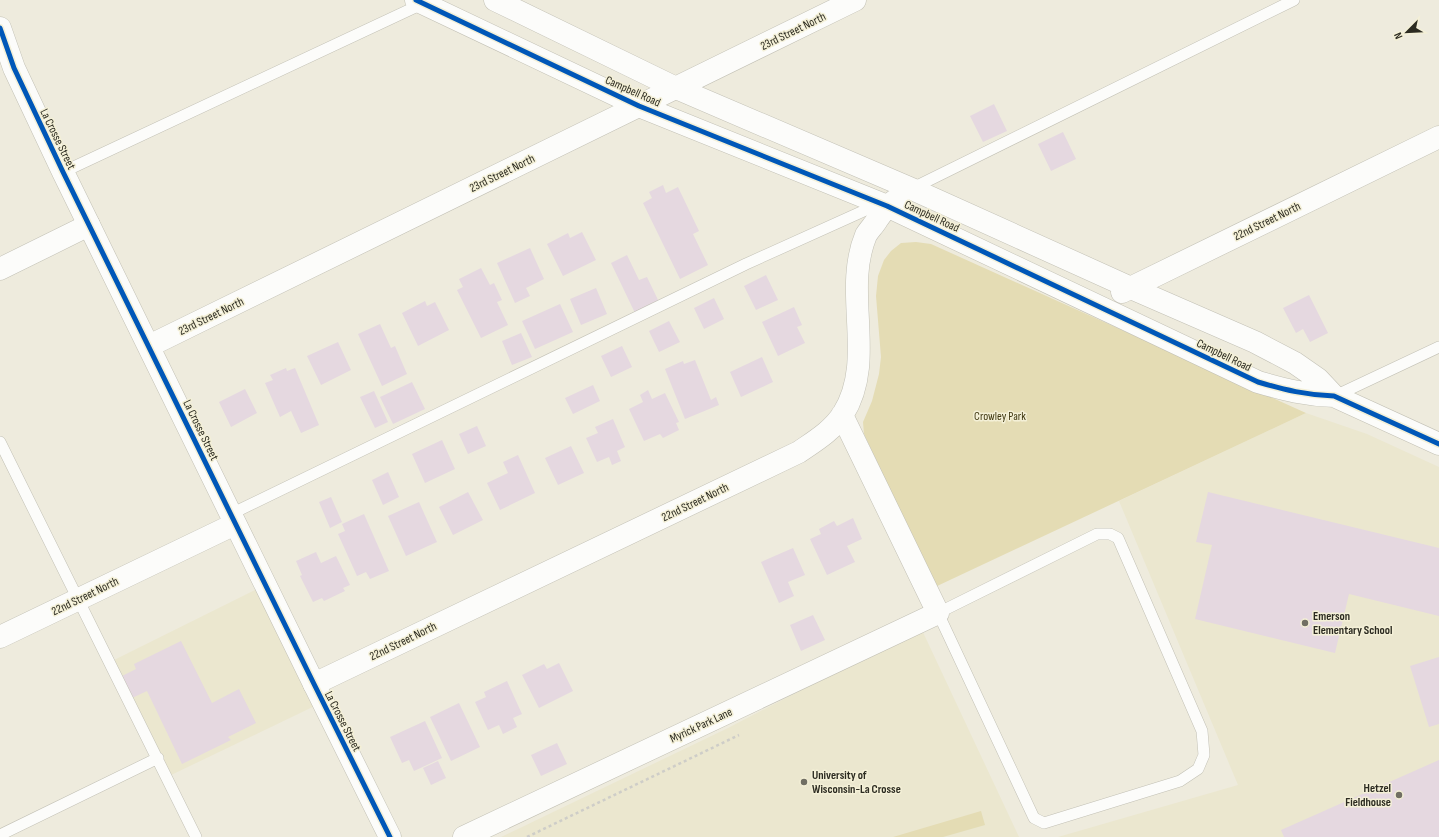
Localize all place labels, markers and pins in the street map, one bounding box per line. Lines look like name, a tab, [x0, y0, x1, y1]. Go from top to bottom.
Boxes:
place label: Emerson Elementary School	[1313, 609, 1393, 638]
marker: Emerson Elementary School	[1300, 618, 1310, 628]
place label: University of Wisconsin-La Crosse	[812, 768, 901, 797]
marker: University of Wisconsin-La Crosse	[799, 777, 809, 787]
place label: Hetzel Fieldhouse	[1345, 781, 1391, 810]
marker: Hetzel Fieldhouse	[1394, 790, 1404, 800]

